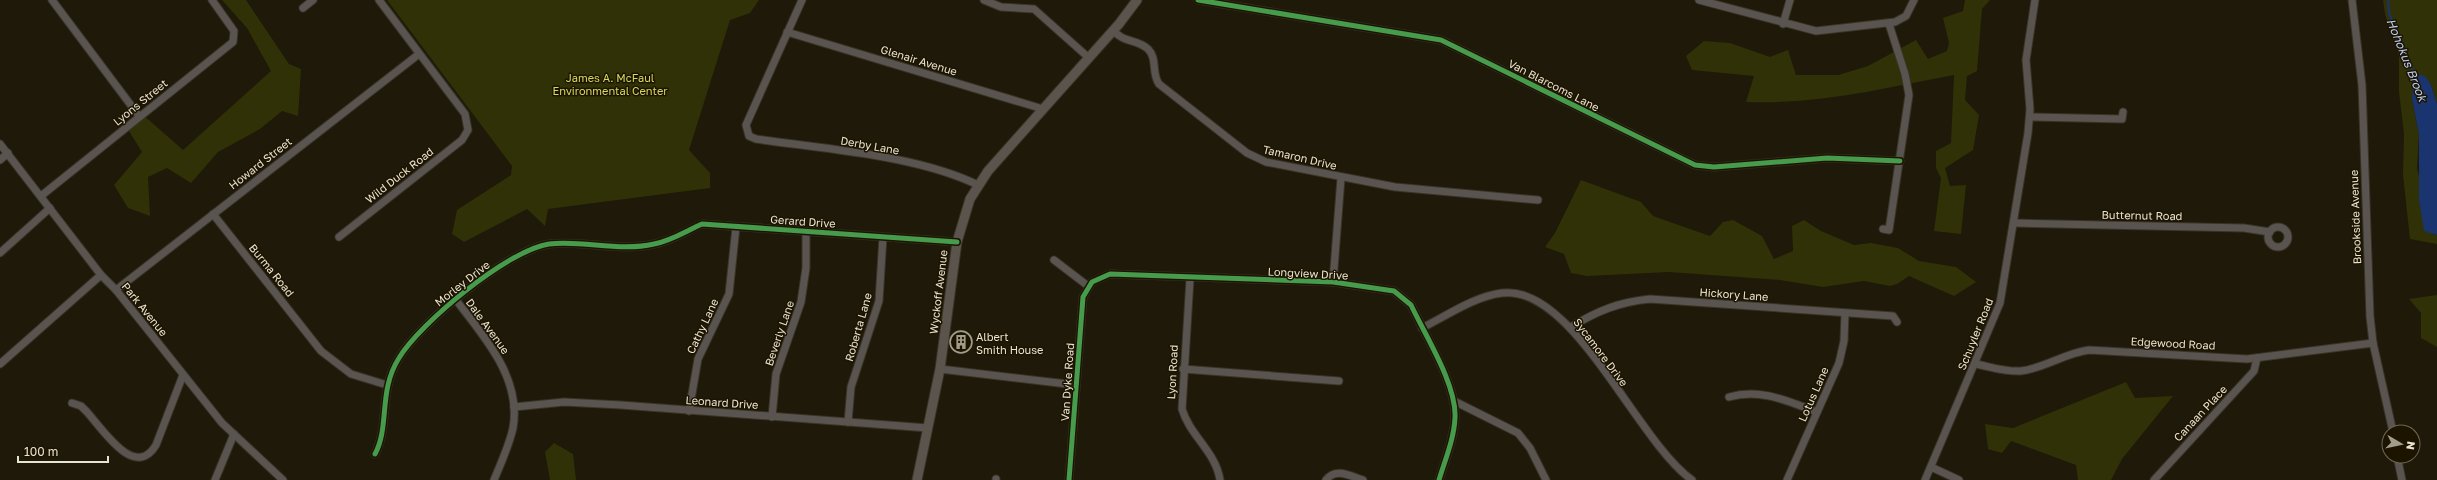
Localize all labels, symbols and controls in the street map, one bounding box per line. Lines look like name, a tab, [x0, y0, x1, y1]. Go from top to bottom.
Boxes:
water label: Hohokus Brook	[2384, 16, 2431, 105]
street label: Glenair Avenue	[879, 42, 959, 78]
street label: Van Blarcoms Lane	[1506, 56, 1602, 114]
park label: James A. McFaul Environmental Center	[552, 71, 668, 97]
street label: Lyons Street	[110, 76, 170, 128]
street label: Derby Lane	[840, 133, 900, 157]
street label: Howard Street	[226, 134, 294, 192]
street label: Tamaron Drive	[1262, 142, 1338, 172]
street label: Wild Duck Road	[362, 144, 436, 206]
street label: Brookside Avenue	[2347, 170, 2363, 264]
street label: Butternut Road	[2101, 208, 2183, 222]
street label: Gerard Drive	[770, 212, 836, 230]
street label: Burma Road	[247, 241, 297, 299]
street label: Wyckoff Avenue	[926, 249, 950, 335]
street label: Morley Drive	[432, 258, 492, 308]
street label: Longview Drive	[1267, 264, 1349, 282]
street label: Park Avenue	[119, 279, 171, 339]
street label: Hickory Lane	[1699, 285, 1769, 303]
street label: Roberta Lane	[842, 291, 874, 363]
street label: Dale Avenue	[464, 296, 512, 356]
street label: Cathy Lane	[684, 296, 720, 356]
street label: Schuyler Road	[1955, 296, 1995, 372]
street label: Beverly Lane	[762, 299, 796, 367]
street label: Sycamore Drive	[1571, 315, 1631, 389]
building icon: Albert Smith House	[948, 329, 974, 355]
place label: Albert Smith House	[976, 330, 1043, 356]
street label: Edgewood Road	[2130, 334, 2216, 352]
street label: Van Dyke Road	[1058, 342, 1076, 422]
street label: Lyon Road	[1164, 344, 1180, 400]
street label: Lotus Lane	[1795, 365, 1831, 423]
street label: Canaan Place	[2171, 382, 2229, 444]
street label: Leonard Drive	[685, 393, 759, 411]
north arrow	[2381, 424, 2421, 464]
scale bar	[18, 438, 108, 464]
text: N	[2404, 440, 2418, 451]
text: 100 m	[24, 444, 58, 459]

